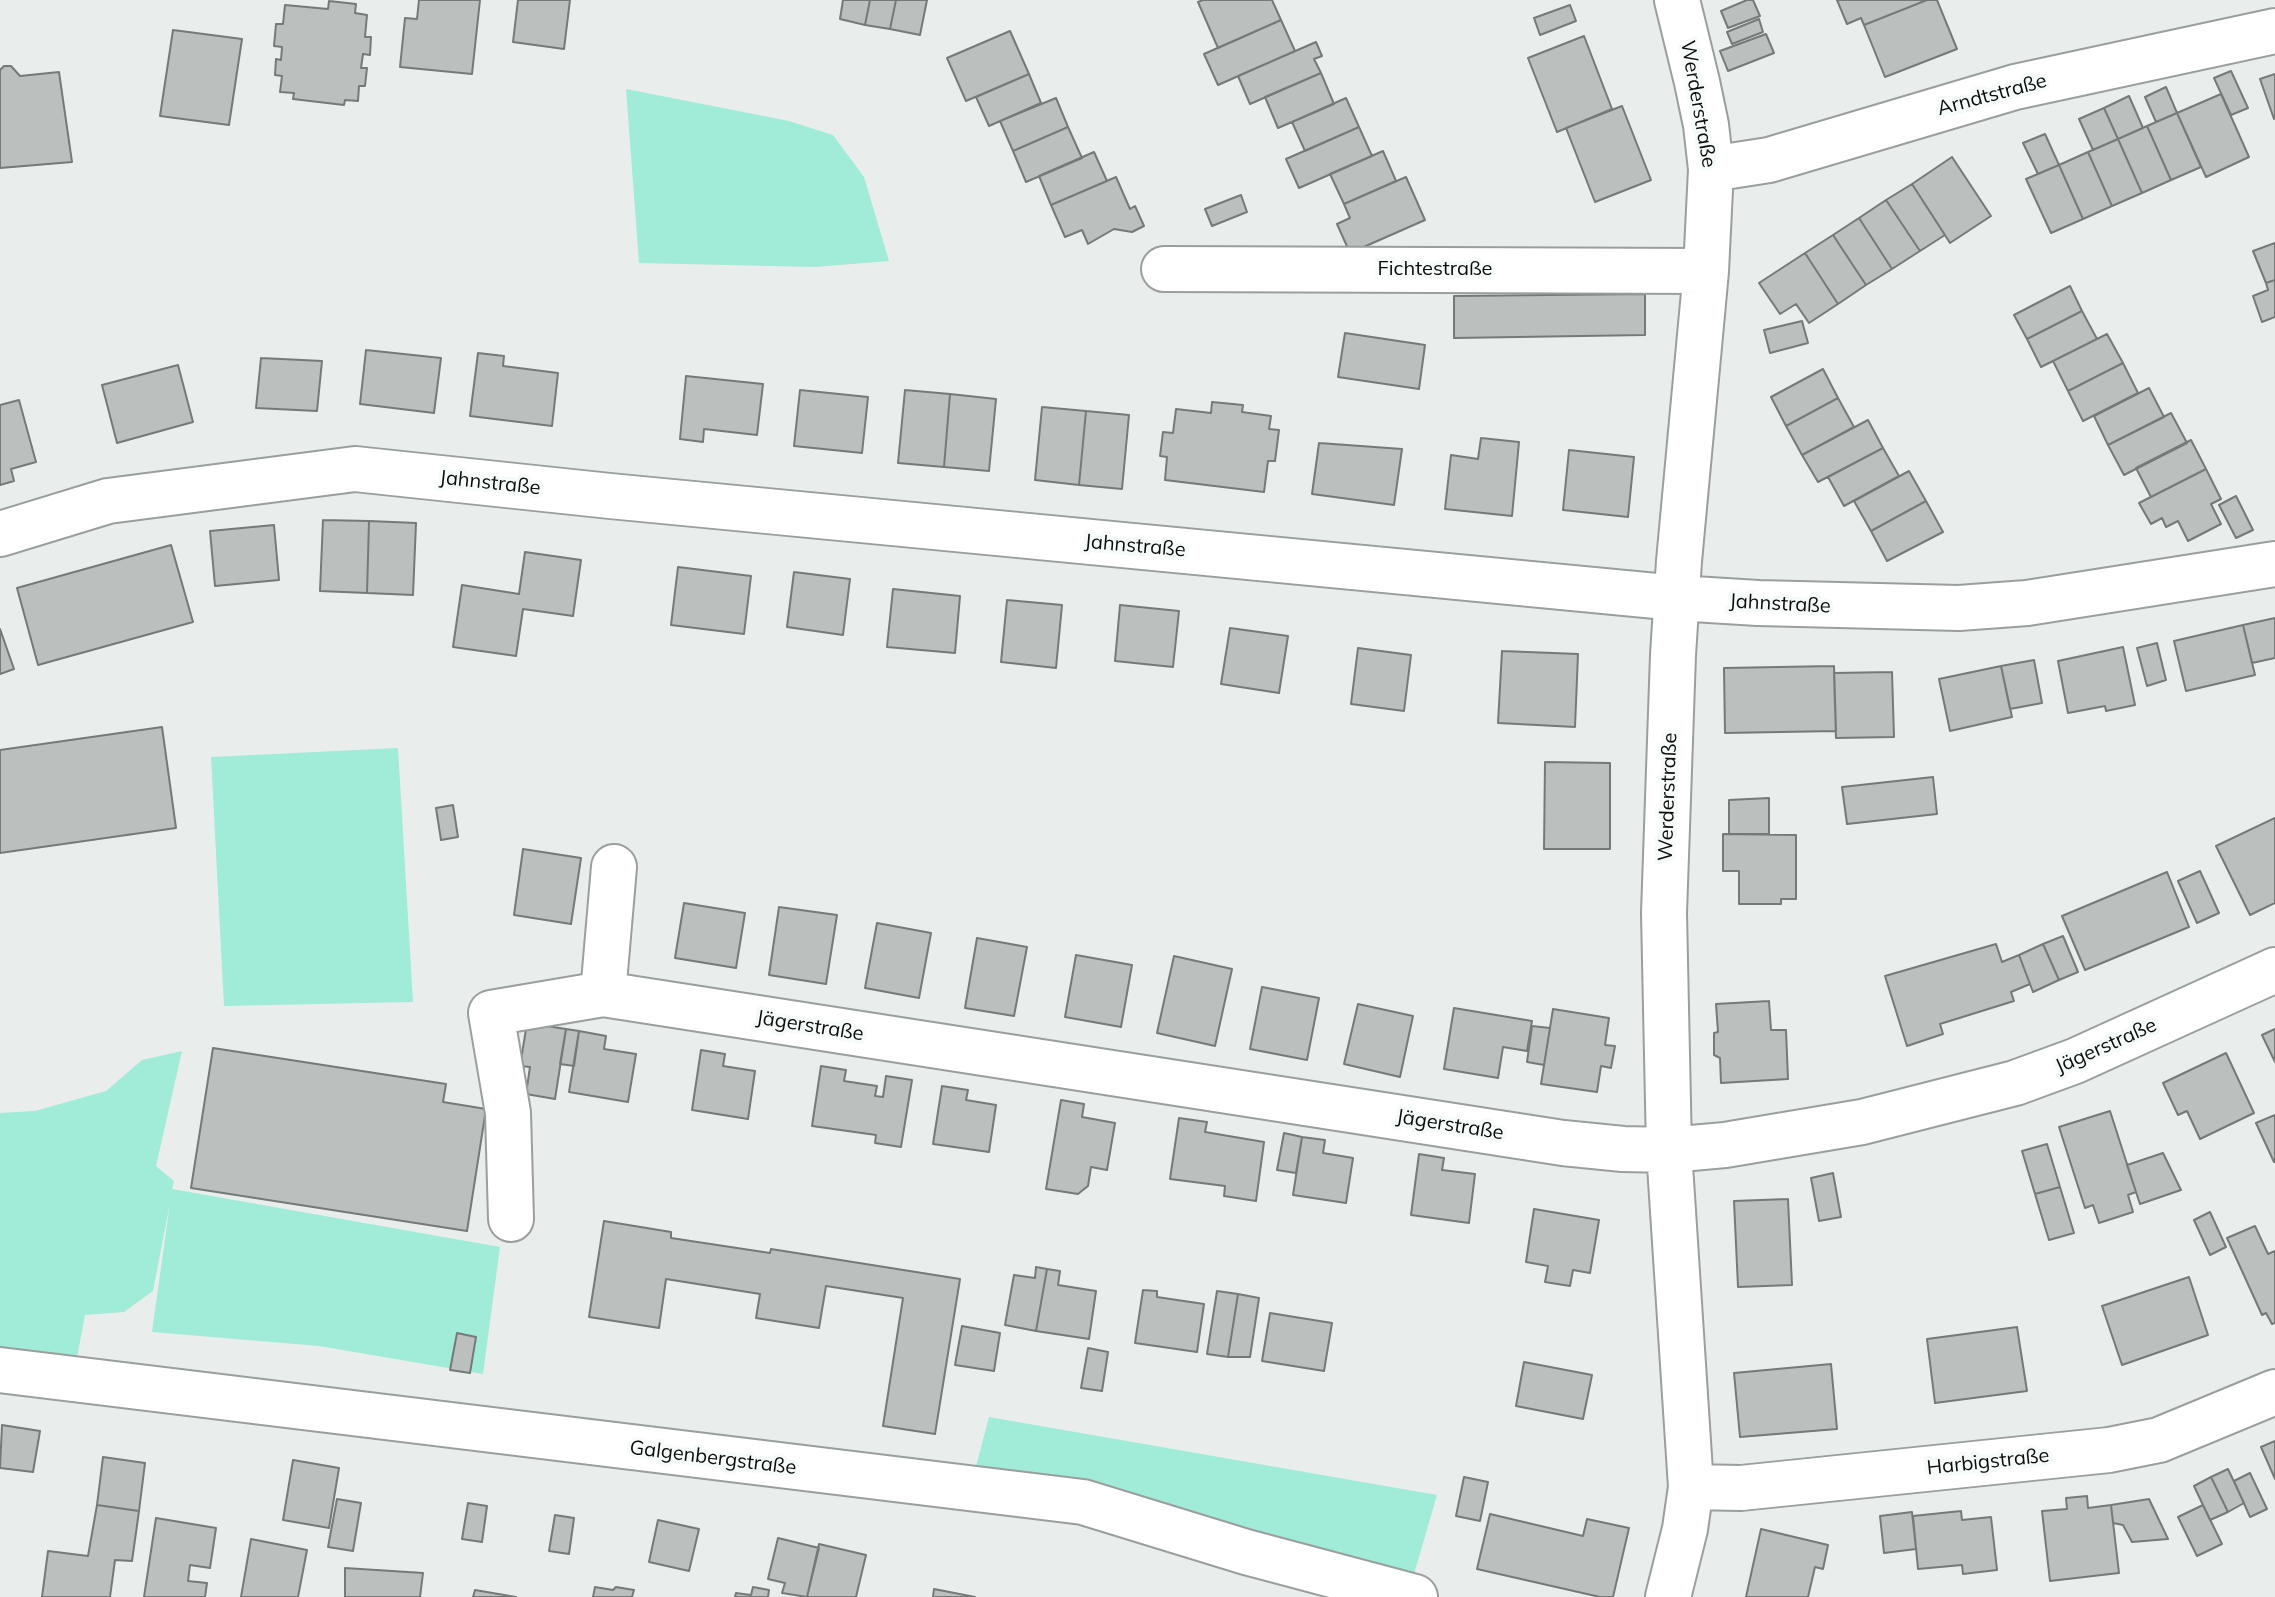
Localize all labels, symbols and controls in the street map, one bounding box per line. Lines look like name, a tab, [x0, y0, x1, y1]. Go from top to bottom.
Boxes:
street label: Werderstraße	[1675, 39, 1721, 169]
street label: Arndtstraße	[1935, 69, 2049, 121]
street label: Fichtestraße	[1378, 257, 1492, 281]
street label: Jahnstraße	[438, 466, 542, 500]
street label: Jahnstraße	[1083, 530, 1187, 562]
street label: Jahnstraße	[1729, 589, 1831, 619]
street label: Werderstraße	[1654, 732, 1682, 862]
street label: Jägerstraße	[755, 1006, 865, 1046]
street label: Jägerstraße	[2052, 1013, 2160, 1079]
street label: Jägerstraße	[1395, 1105, 1505, 1145]
street label: Galgenbergstraße	[628, 1436, 798, 1480]
street label: Harbigstraße	[1926, 1444, 2050, 1480]

